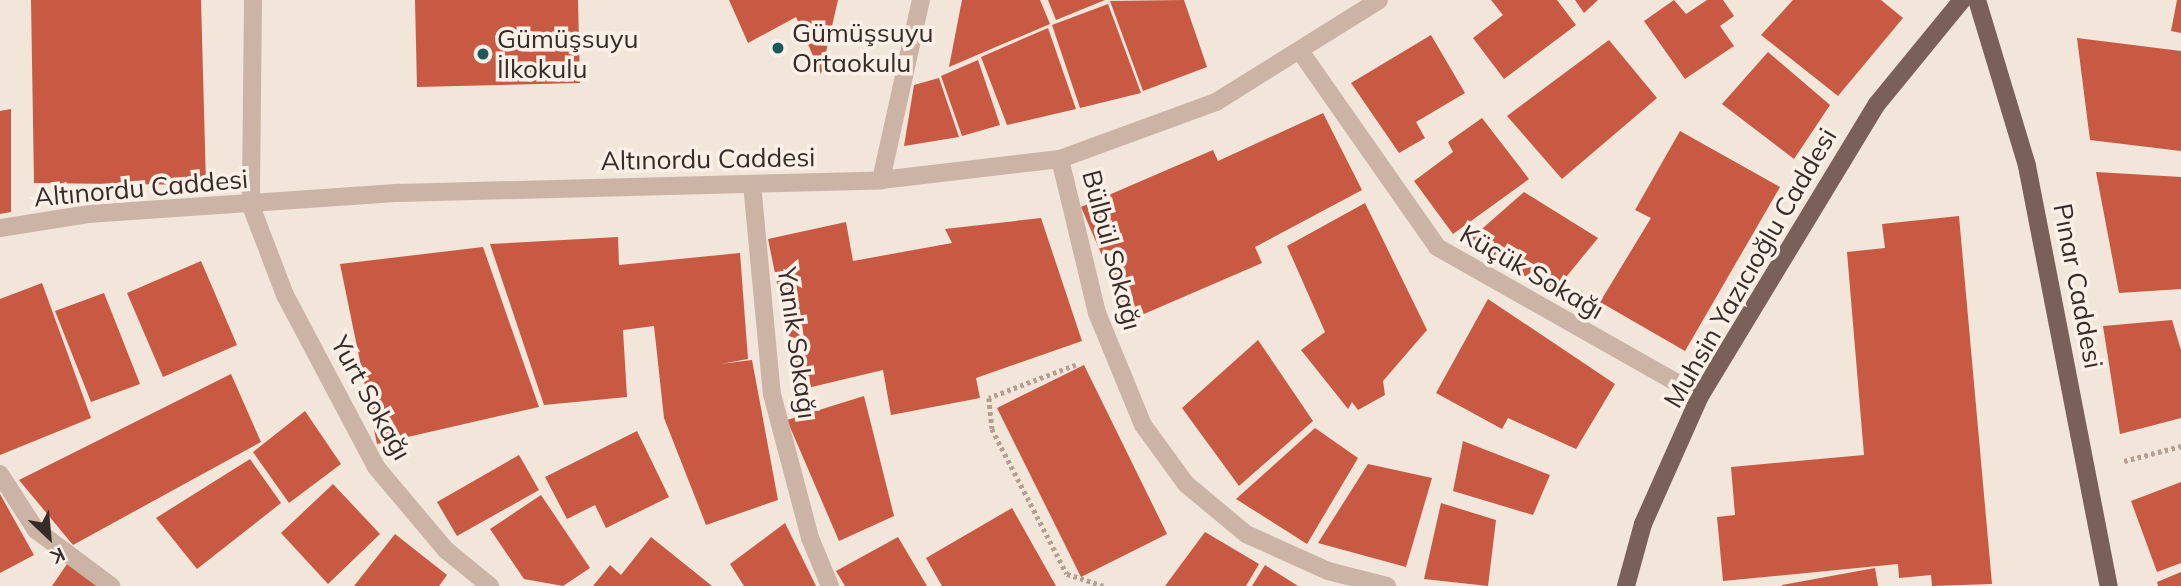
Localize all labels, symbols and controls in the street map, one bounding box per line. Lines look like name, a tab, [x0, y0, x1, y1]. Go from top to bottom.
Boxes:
place label: Gümüşsuyu Ortaokulu	[792, 17, 933, 78]
place label: Gümüşsuyu İlkokulu	[497, 23, 638, 84]
marker: Gümüşsuyu Ortaokulu	[770, 40, 786, 56]
marker: Gümüşsuyu İlkokulu	[475, 46, 491, 62]
street label: Muhsin Yazıcıoğlu Caddesi	[1657, 123, 1843, 413]
street label: Altınordu Caddesi	[600, 142, 816, 176]
street label: Altınordu Caddesi	[33, 163, 249, 213]
street label: Bülbül Sokağı	[1076, 167, 1148, 333]
street label: Pınar Caddesi	[2047, 201, 2109, 371]
street label: Küçük Sokağı	[1454, 218, 1610, 326]
street label: Yanık Sokağı	[771, 265, 823, 421]
street label: Yurt Sokağı	[324, 331, 418, 465]
north arrow	[14, 502, 84, 572]
text: K	[47, 542, 69, 569]

